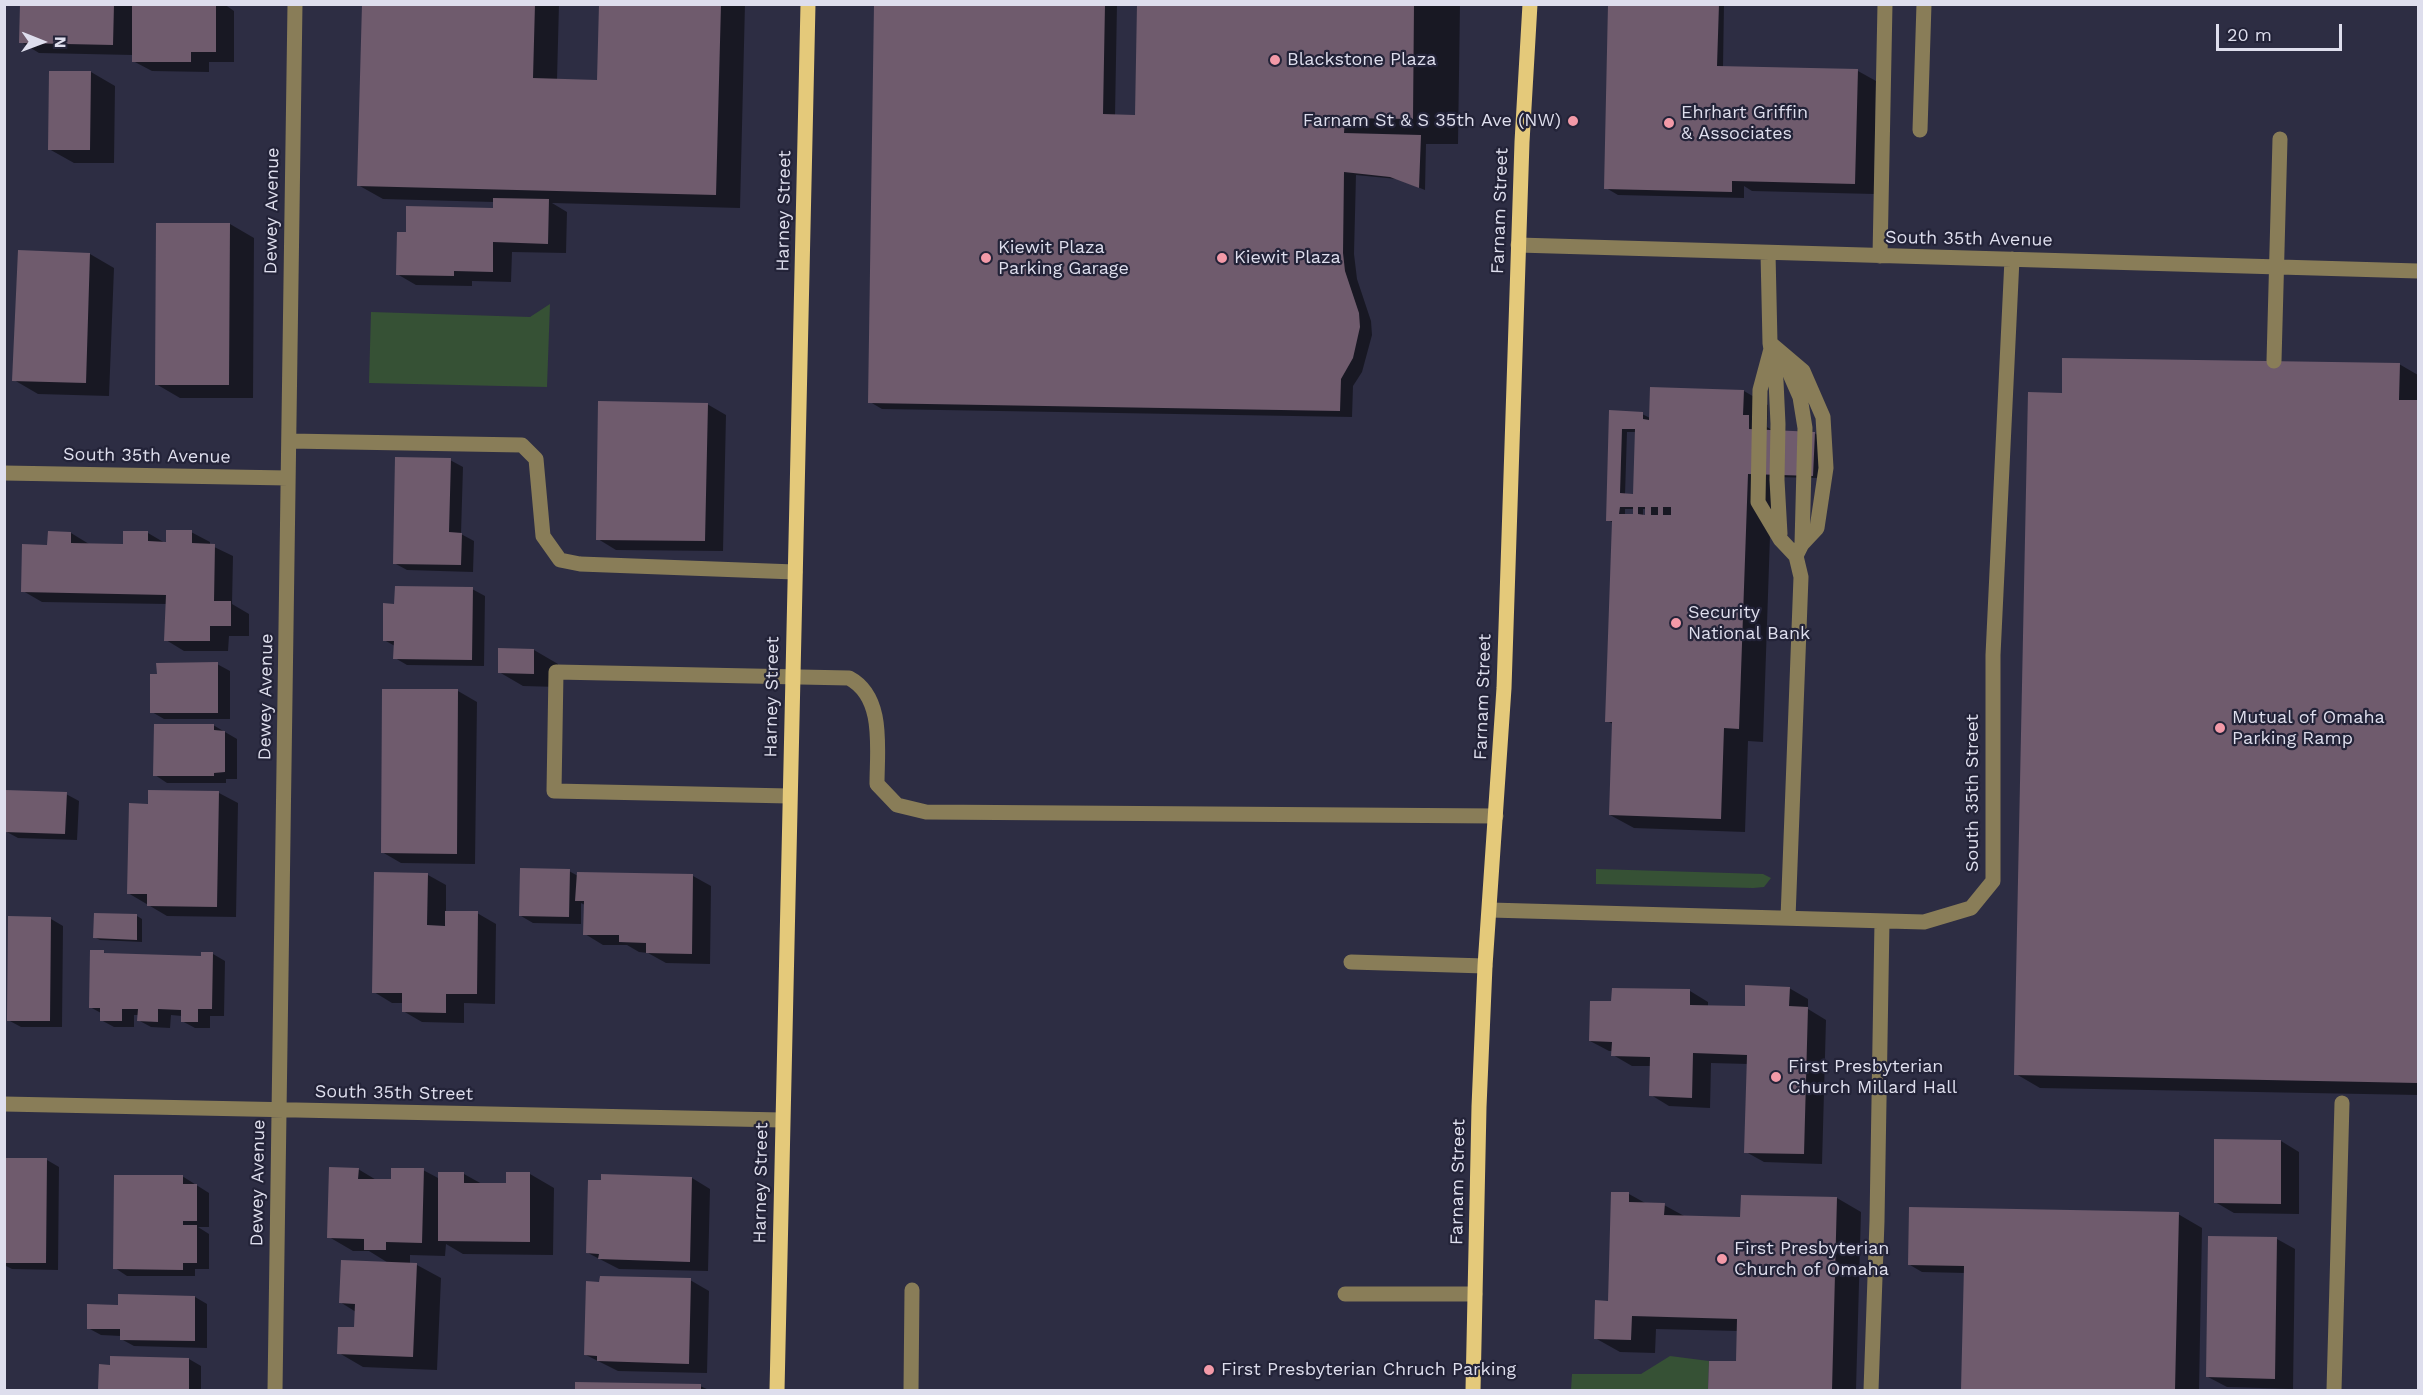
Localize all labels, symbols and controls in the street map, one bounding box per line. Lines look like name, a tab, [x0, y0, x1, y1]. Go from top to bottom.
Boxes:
north arrow	[12, 12, 72, 72]
scale bar	[2219, 12, 2345, 50]
text: 20 m	[2227, 24, 2272, 45]
text: N	[51, 36, 70, 48]
place label: Blackstone Plaza	[1287, 49, 1437, 71]
marker: Blackstone Plaza	[1268, 53, 1282, 67]
place label: Ehrhart Griffin & Associates	[1681, 102, 1808, 144]
place label: Farnam St & S 35th Ave (NW)	[1303, 110, 1561, 132]
marker: Farnam St & S 35th Ave (NW)	[1566, 114, 1580, 128]
marker: Ehrhart Griffin & Associates	[1662, 116, 1676, 130]
street label: Dewey Avenue	[260, 147, 284, 275]
street label: Farnam Street	[1487, 147, 1513, 275]
street label: Harney Street	[772, 150, 796, 272]
street label: South 35th Avenue	[1885, 227, 2053, 251]
place label: Kiewit Plaza Parking Garage	[998, 237, 1129, 280]
place label: Kiewit Plaza	[1234, 247, 1341, 269]
marker: Kiewit Plaza Parking Garage	[979, 251, 993, 265]
marker: Kiewit Plaza	[1215, 251, 1229, 265]
street label: South 35th Avenue	[63, 444, 231, 468]
place label: Security National Bank	[1688, 602, 1810, 644]
marker: Security National Bank	[1669, 616, 1683, 630]
street label: Dewey Avenue	[254, 633, 278, 761]
street label: Farnam Street	[1470, 633, 1496, 761]
street label: Harney Street	[760, 636, 784, 758]
place label: Mutual of Omaha Parking Ramp	[2232, 707, 2385, 750]
street label: South 35th Street	[1962, 714, 1984, 872]
marker: Mutual of Omaha Parking Ramp	[2213, 721, 2227, 735]
place label: First Presbyterian Church Millard Hall	[1788, 1056, 1957, 1098]
marker: First Presbyterian Church Millard Hall	[1769, 1070, 1783, 1084]
street label: South 35th Street	[315, 1081, 473, 1105]
street label: Dewey Avenue	[246, 1119, 270, 1247]
street label: Farnam Street	[1446, 1119, 1470, 1245]
street label: Harney Street	[749, 1122, 773, 1244]
place label: First Presbyterian Church of Omaha	[1734, 1238, 1890, 1280]
marker: First Presbyterian Church of Omaha	[1715, 1252, 1729, 1266]
place label: First Presbyterian Chruch Parking	[1221, 1359, 1516, 1381]
marker: First Presbyterian Chruch Parking	[1202, 1363, 1216, 1377]

